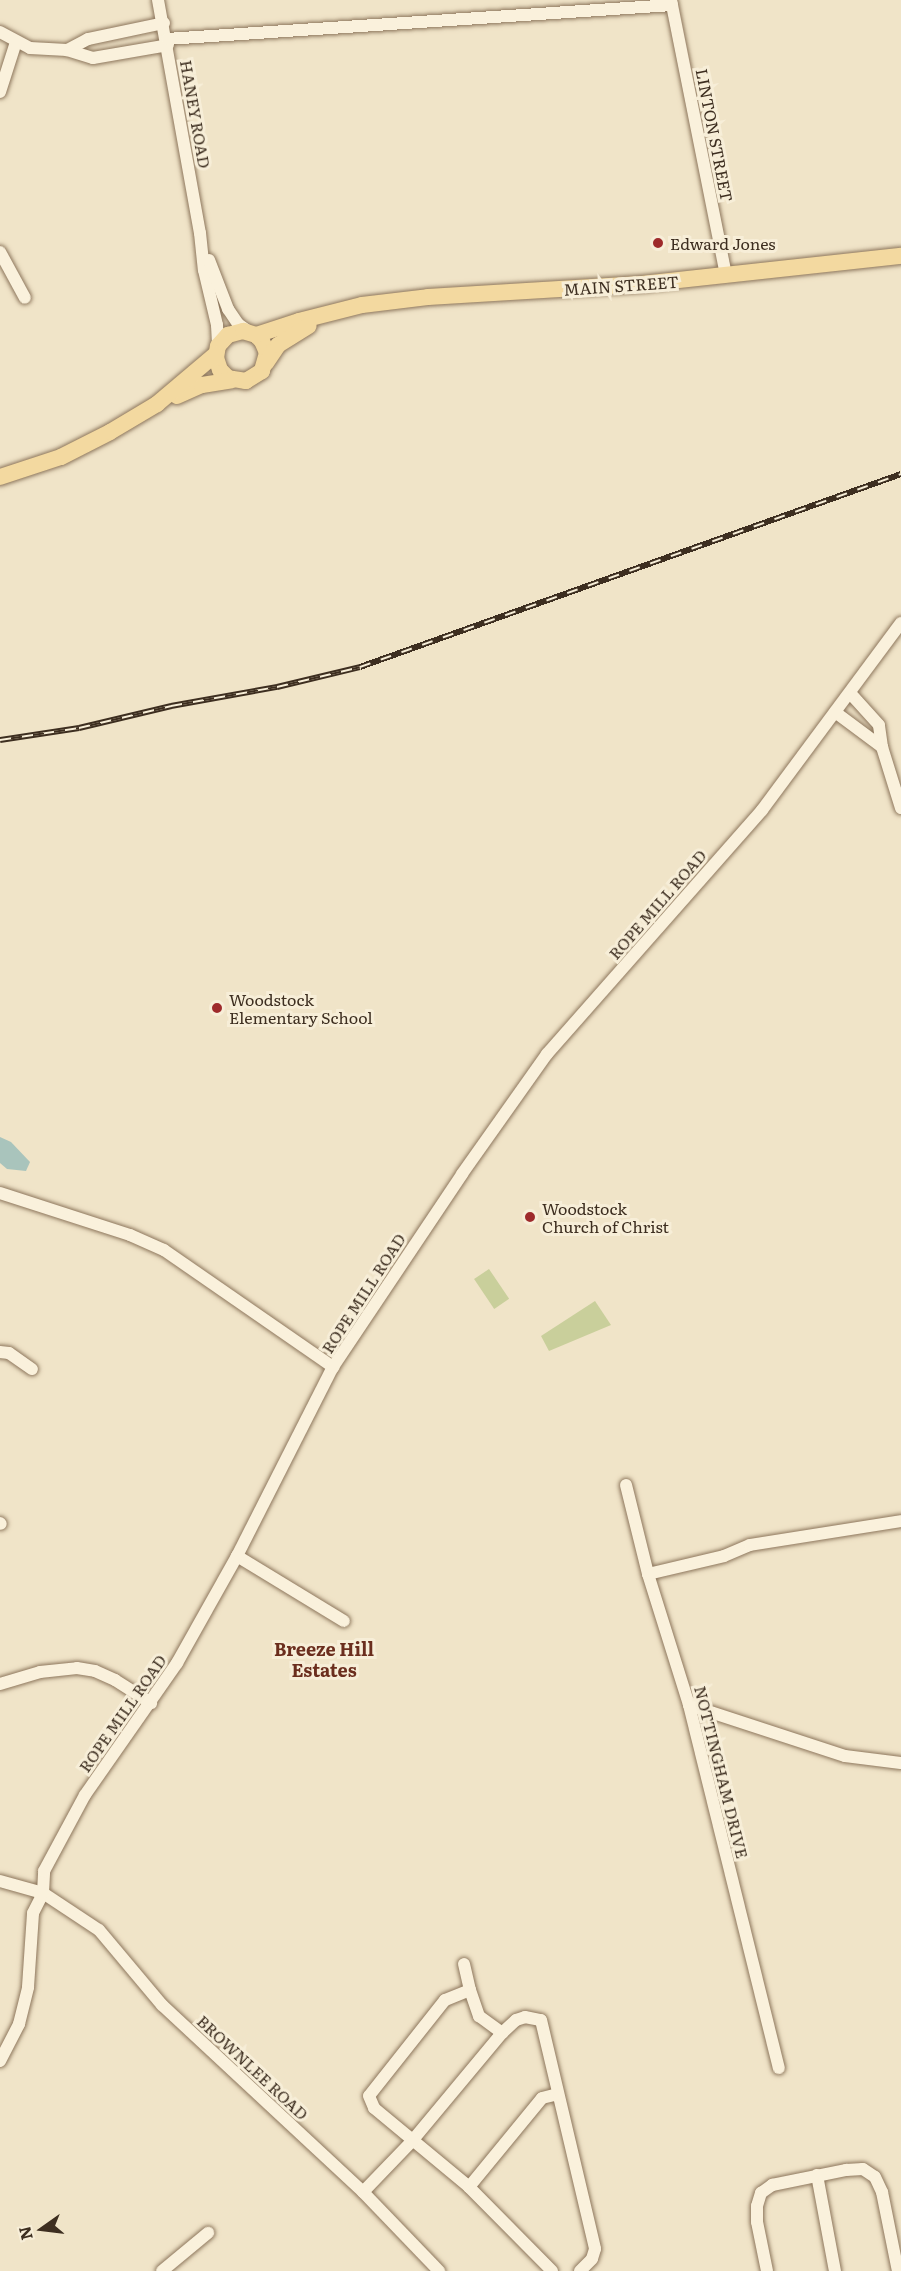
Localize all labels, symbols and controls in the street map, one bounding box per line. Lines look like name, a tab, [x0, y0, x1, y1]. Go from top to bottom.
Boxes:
street label: HANEY ROAD	[177, 58, 215, 170]
street label: LINTON STREET	[693, 67, 737, 203]
place label: Edward Jones	[670, 233, 775, 253]
marker: Edward Jones	[651, 236, 665, 250]
street label: MAIN STREET	[563, 271, 679, 299]
street label: ROPE MILL ROAD	[604, 845, 710, 963]
place label: Woodstock Elementary School	[229, 989, 373, 1027]
marker: Woodstock Elementary School	[210, 1001, 224, 1015]
place label: Woodstock Church of Christ	[542, 1198, 669, 1236]
marker: Woodstock Church of Christ	[523, 1210, 537, 1224]
street label: ROPE MILL ROAD	[317, 1230, 409, 1356]
district label: Breeze Hill Estates	[274, 1639, 374, 1682]
street label: ROPE MILL ROAD	[74, 1651, 170, 1775]
street label: NOTTINGHAM DRIVE	[691, 1684, 753, 1860]
street label: BROWNLEE ROAD	[194, 2011, 312, 2123]
north arrow	[12, 2199, 72, 2259]
text: N	[11, 2224, 38, 2243]

